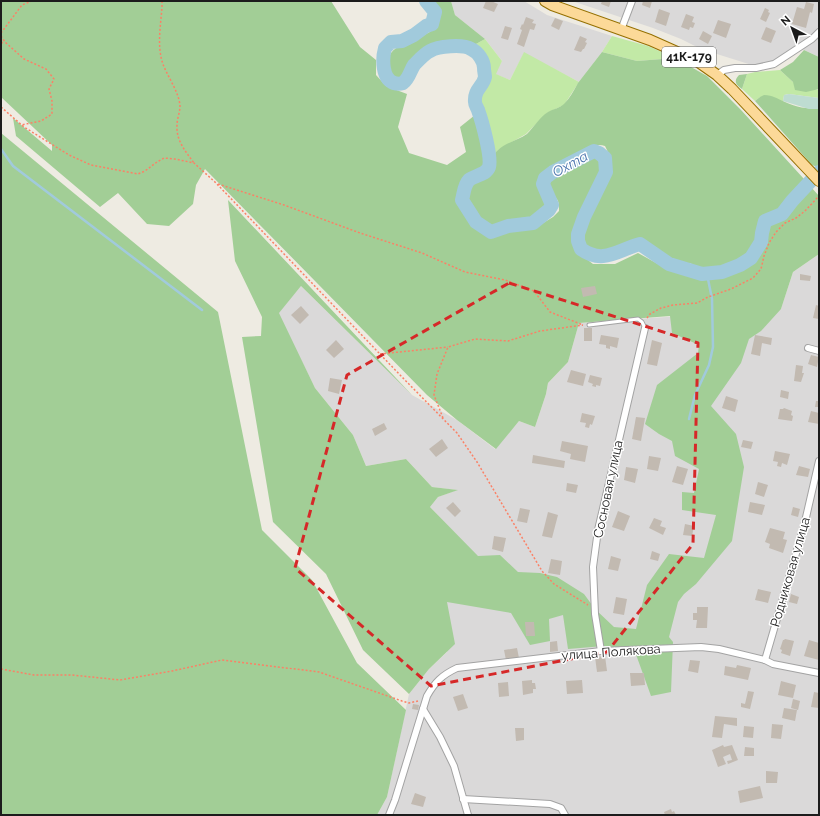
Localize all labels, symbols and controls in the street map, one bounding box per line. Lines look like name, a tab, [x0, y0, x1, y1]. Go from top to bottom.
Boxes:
north arrow	[772, 8, 812, 48]
text: N	[778, 13, 793, 28]
road number: 41К-179	[662, 47, 716, 67]
water label: Охта	[549, 148, 591, 180]
street label: Сосновая улица	[590, 439, 626, 539]
street label: Родниковая улица	[767, 515, 813, 629]
street label: улица Полякова	[561, 641, 661, 663]

